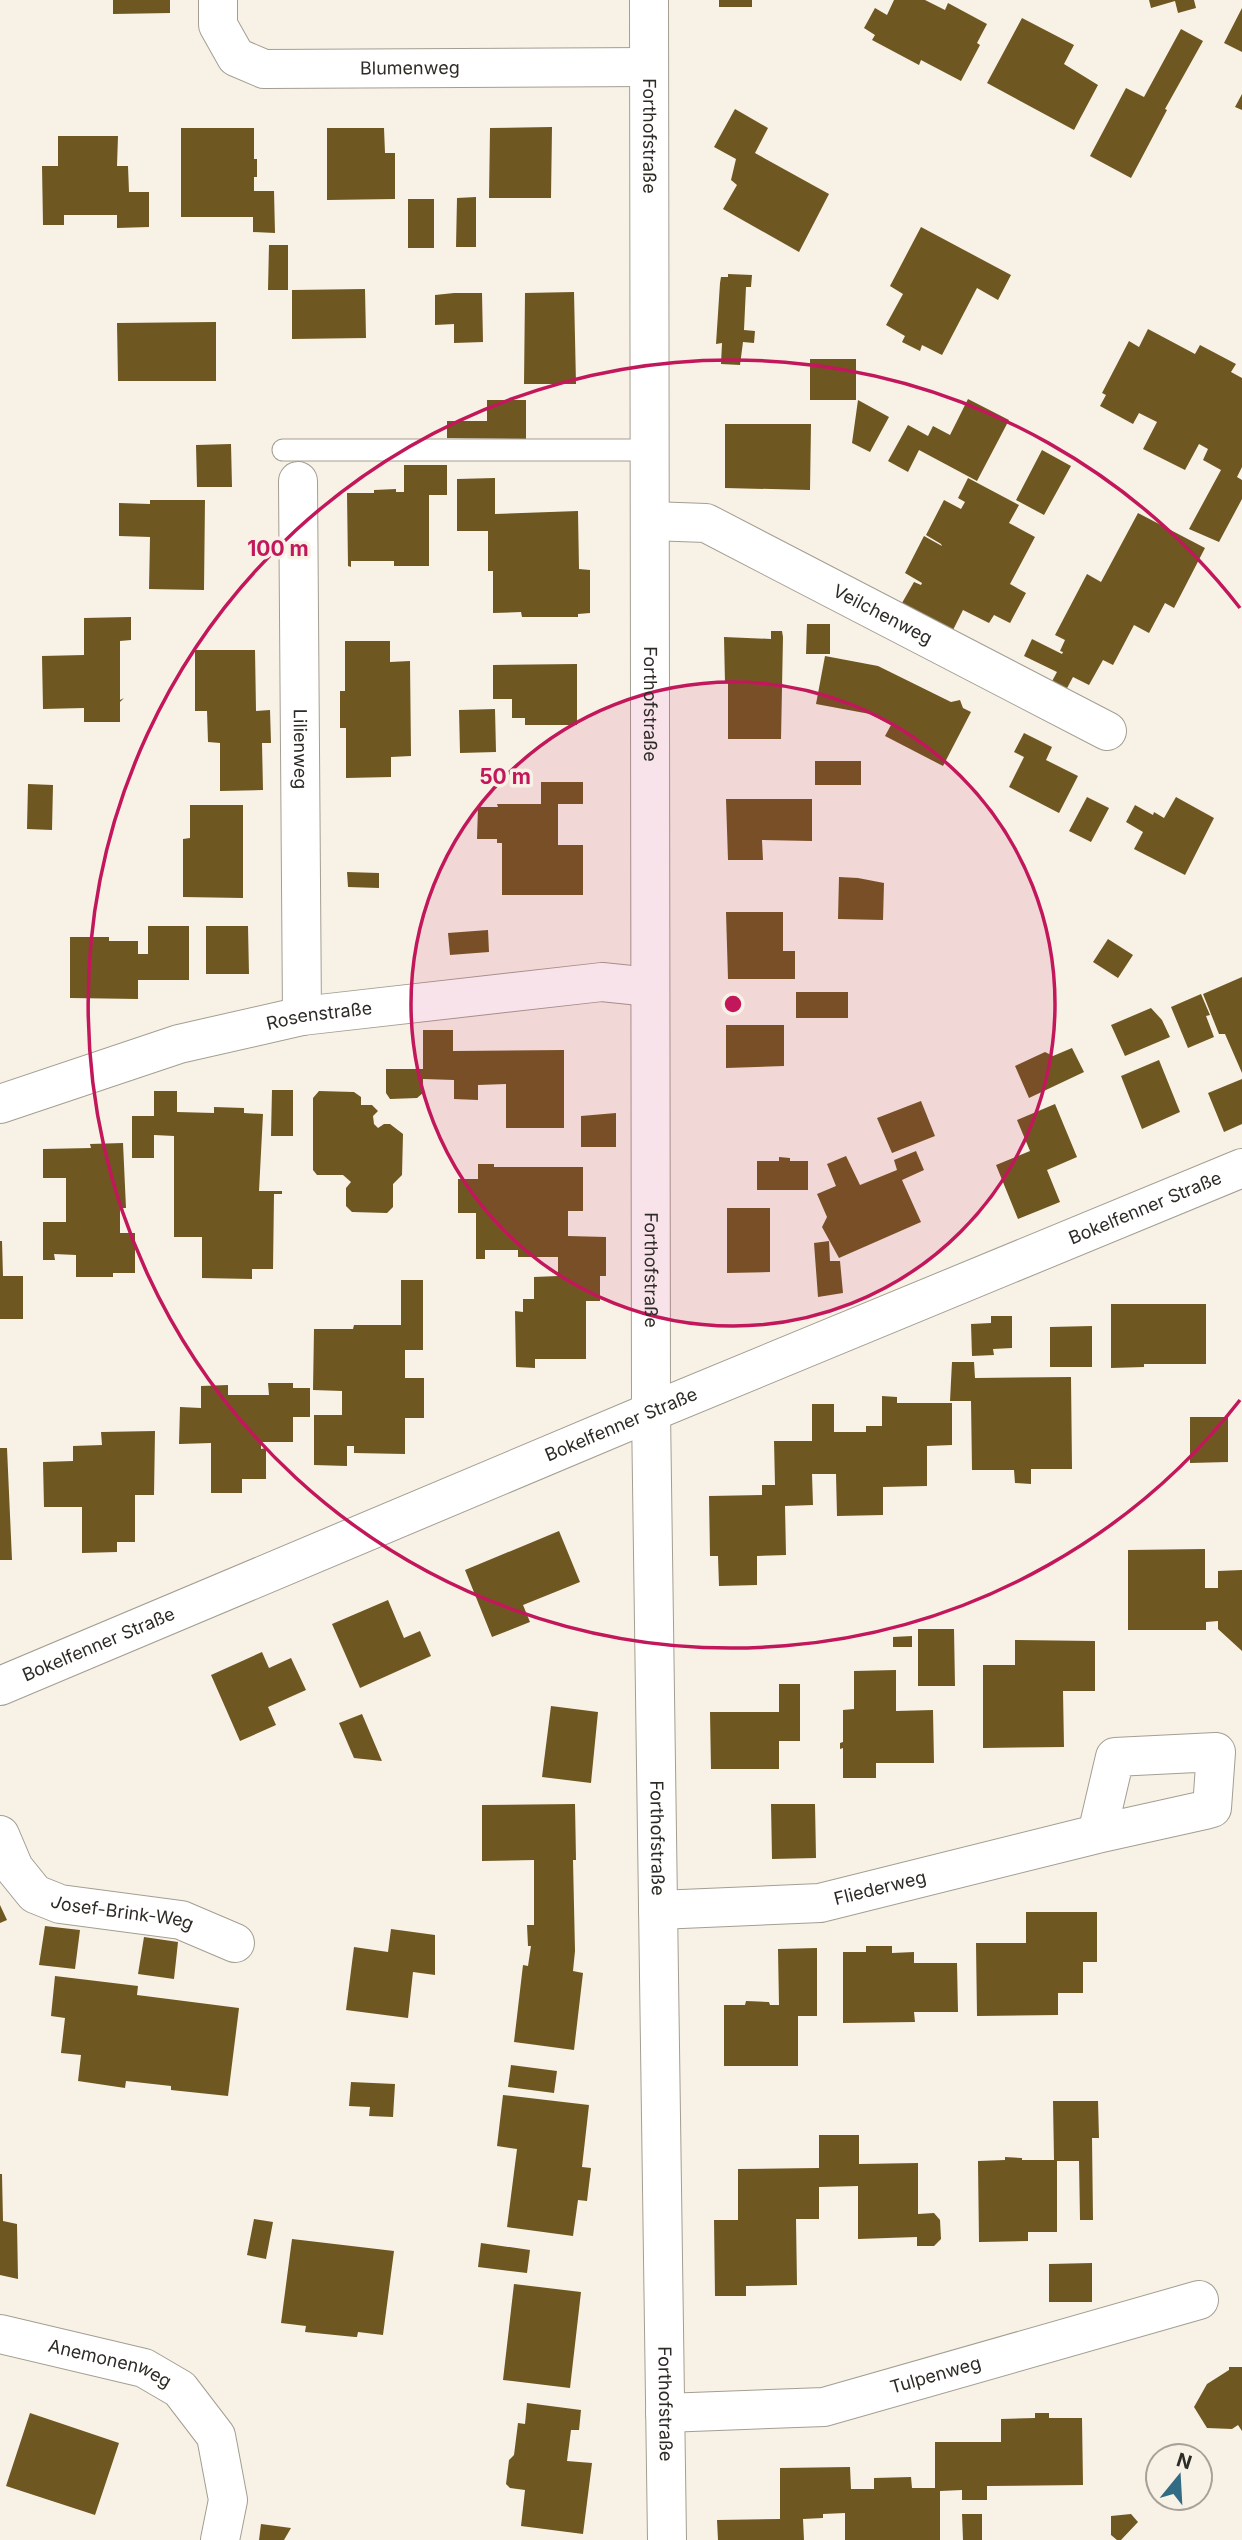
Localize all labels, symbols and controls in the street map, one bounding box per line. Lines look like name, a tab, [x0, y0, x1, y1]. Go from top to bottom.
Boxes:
street label: Blumenweg	[360, 57, 460, 78]
street label: Forthofstraße	[639, 78, 660, 194]
text: 100 m	[247, 536, 309, 561]
street label: Veilchenweg	[830, 580, 936, 649]
street label: Forthofstraße	[640, 646, 661, 762]
street label: Lilienweg	[290, 709, 311, 789]
text: 50 m	[479, 764, 531, 789]
centre of rings	[721, 992, 745, 1016]
street label: Rosenstraße	[264, 997, 373, 1034]
street label: Bokelfenner Straße	[1066, 1167, 1224, 1248]
street label: Forthofstraße	[641, 1212, 662, 1328]
street label: Bokelfenner Straße	[542, 1383, 700, 1465]
street label: Bokelfenner Straße	[19, 1603, 178, 1685]
street label: Forthofstraße	[646, 1780, 669, 1896]
street label: Fliederweg	[832, 1866, 928, 1909]
street label: Josef-Brink-Weg	[48, 1890, 197, 1934]
street label: Anemonenweg	[46, 2335, 175, 2392]
street label: Forthofstraße	[654, 2346, 677, 2462]
street label: Tulpenweg	[887, 2352, 983, 2398]
north arrow	[1144, 2442, 1214, 2512]
text: N	[1174, 2448, 1195, 2474]

